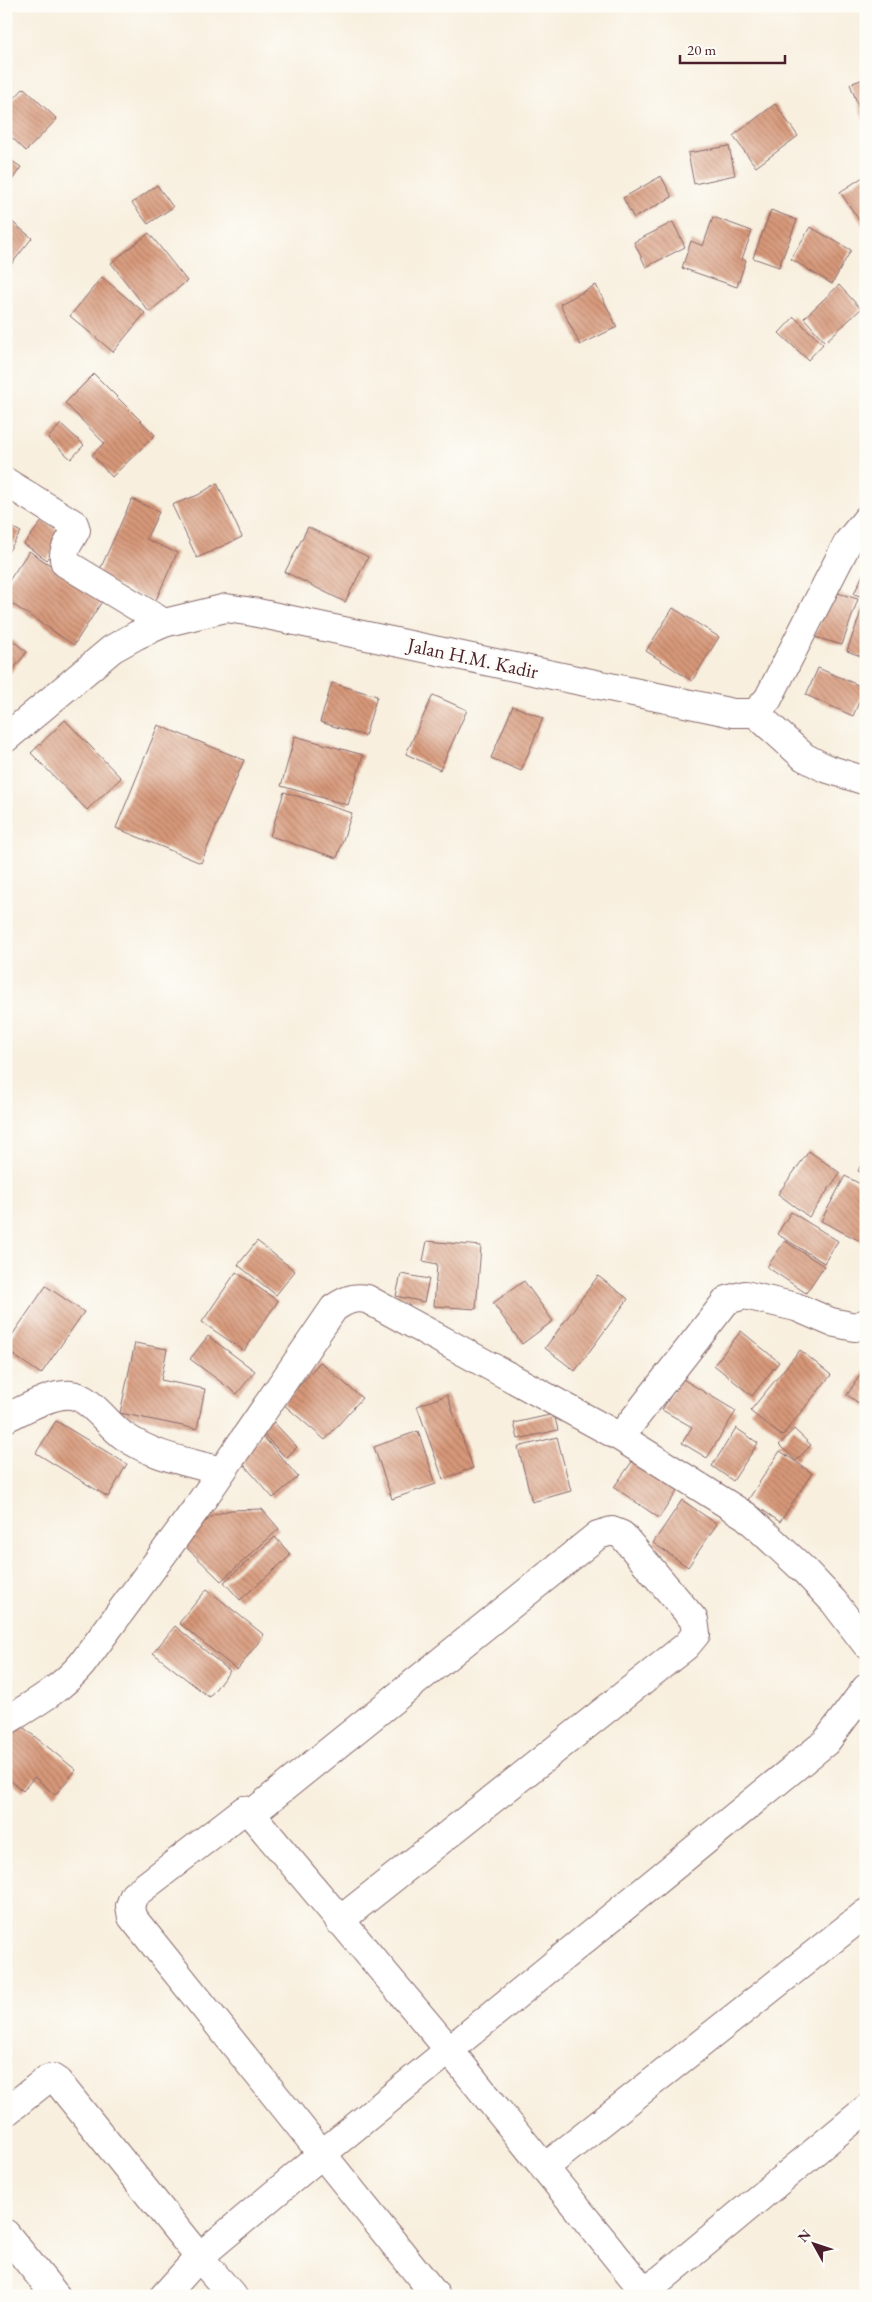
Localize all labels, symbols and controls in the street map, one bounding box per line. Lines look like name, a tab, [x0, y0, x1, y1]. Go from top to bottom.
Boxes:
scale bar	[680, 32, 784, 64]
text: 20 m	[687, 40, 716, 59]
street label: Jalan H.M. Kadir	[403, 631, 541, 685]
north arrow	[790, 2220, 840, 2270]
text: N	[794, 2225, 815, 2246]

